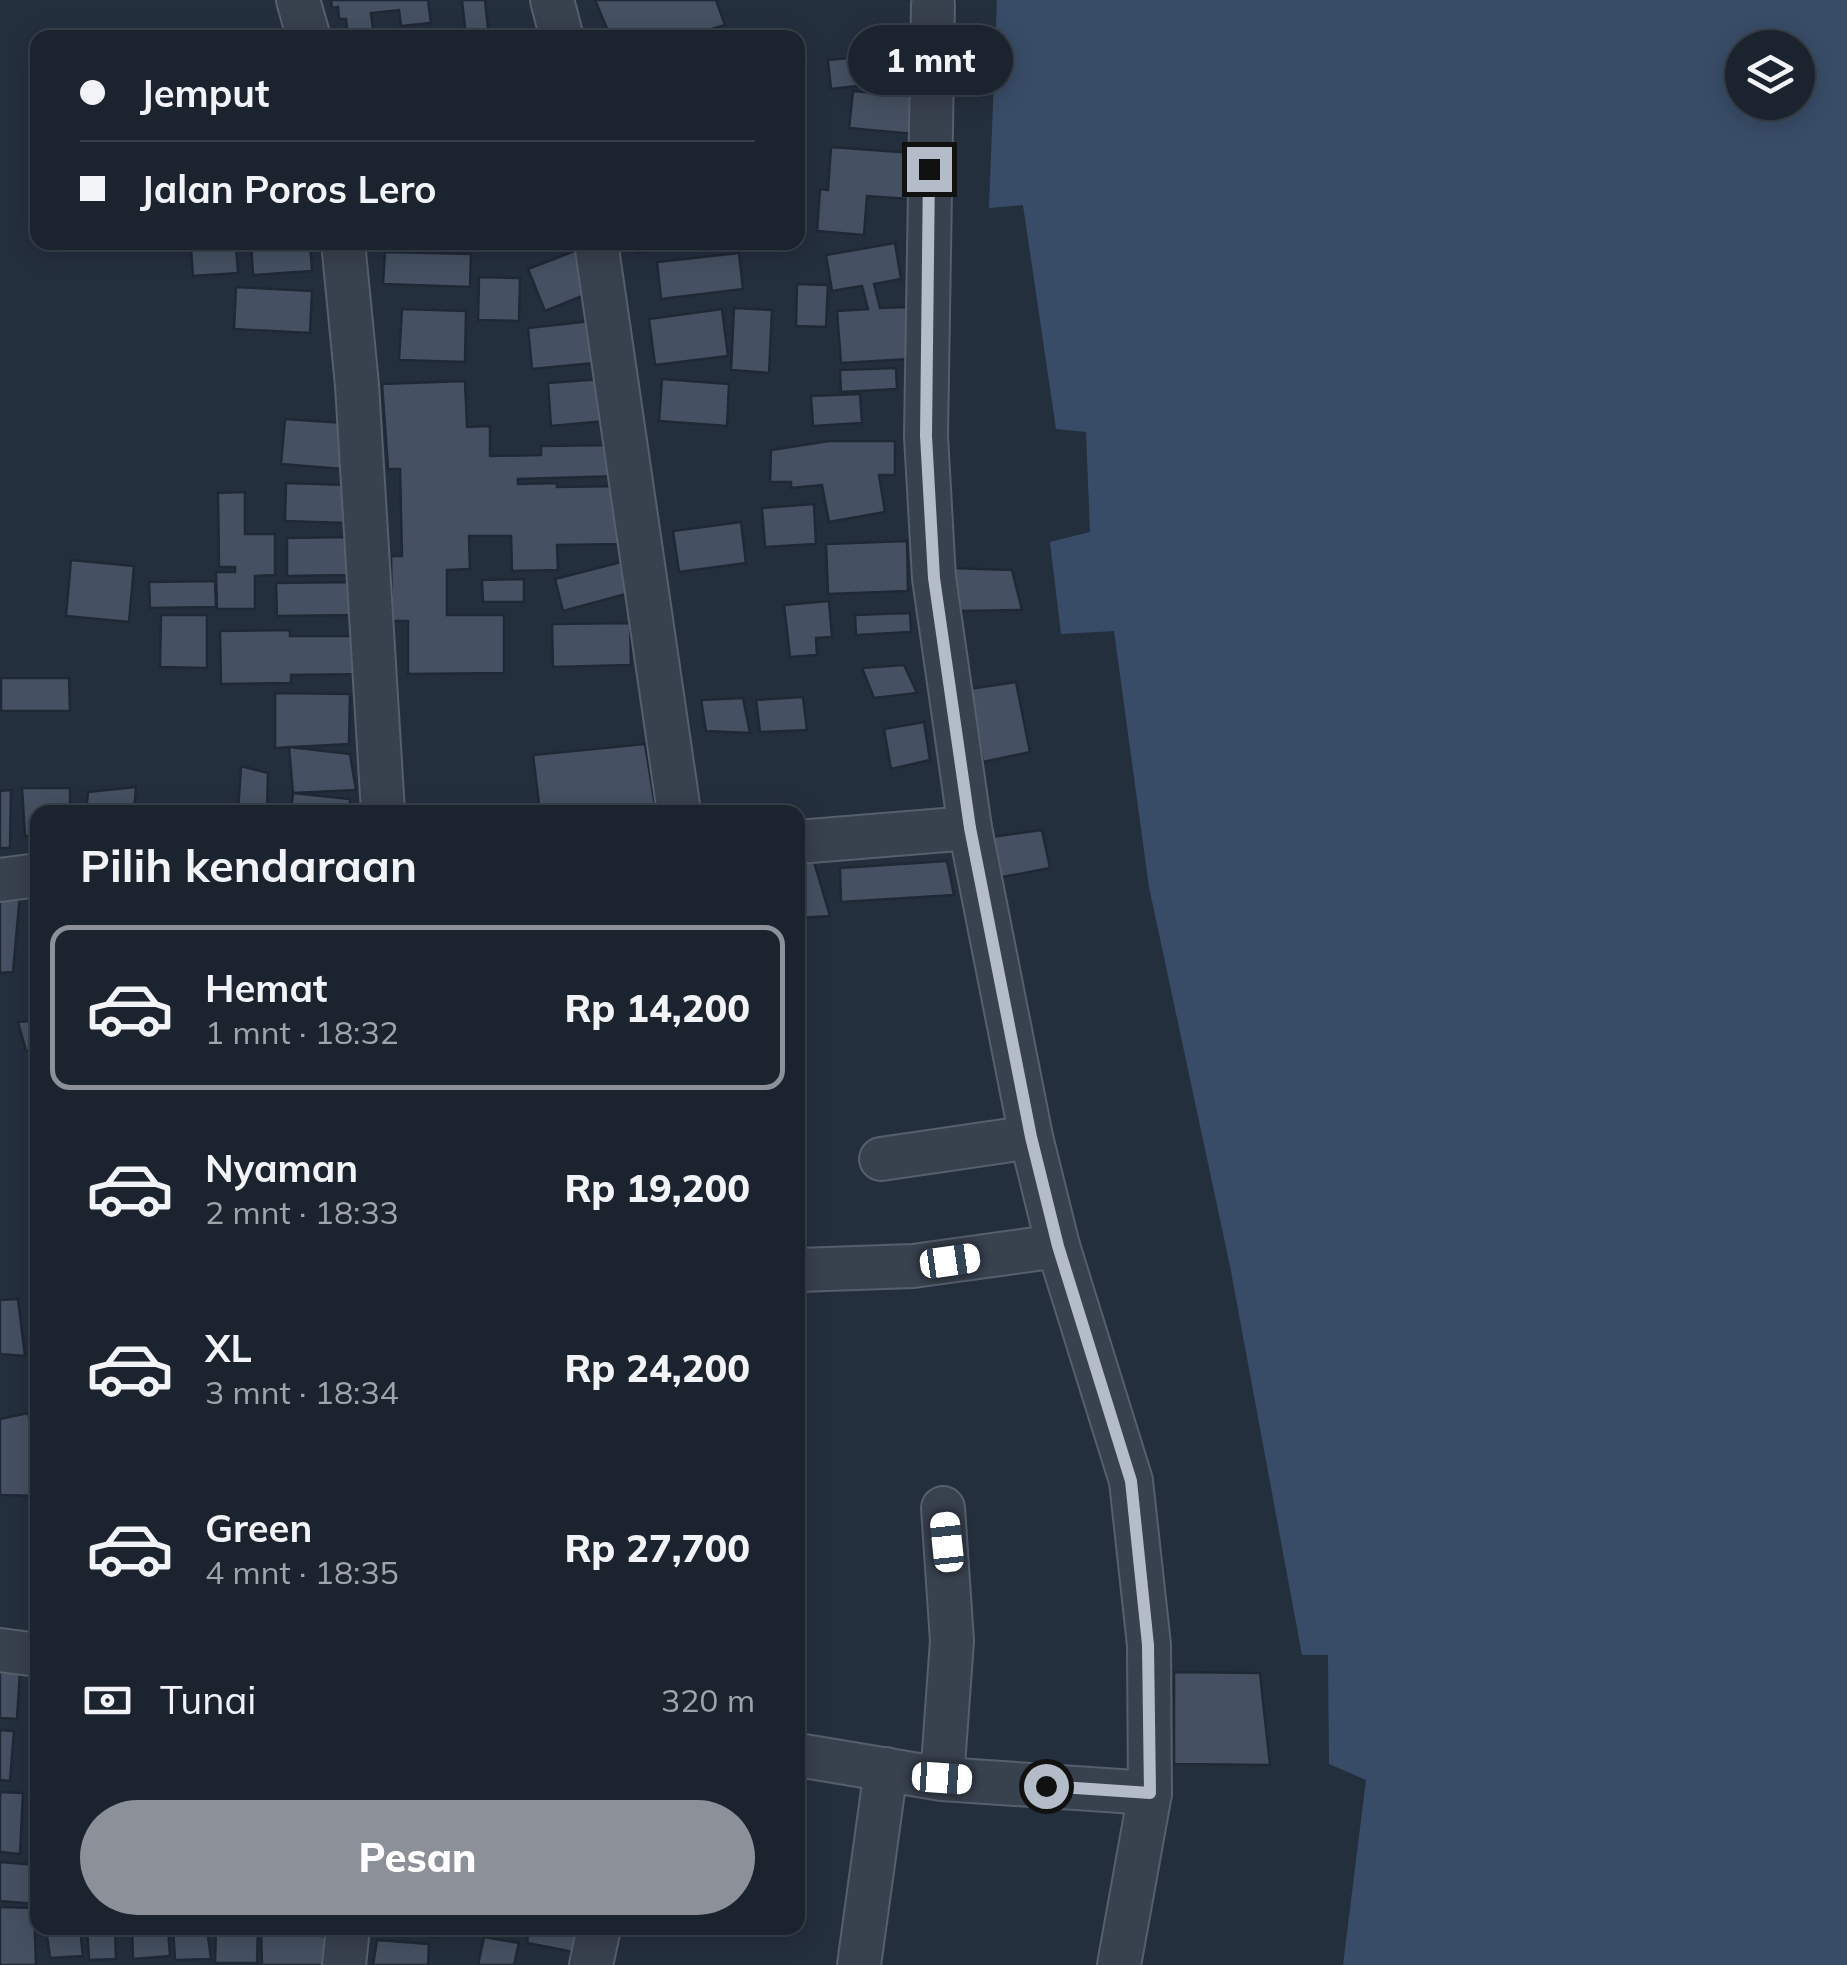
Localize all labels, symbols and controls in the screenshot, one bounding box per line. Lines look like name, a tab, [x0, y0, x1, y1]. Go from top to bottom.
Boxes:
callout: 1 mnt	[846, 24, 1012, 94]
map controls	[1725, 30, 1815, 120]
button: layers	[1725, 30, 1815, 120]
text: 1 mnt	[886, 40, 975, 80]
text: Jemput	[140, 69, 269, 117]
route end	[907, 147, 952, 192]
text: Jalan Poros Lero	[140, 165, 437, 213]
text: Pilih kendaraan	[80, 837, 417, 893]
icon: car	[85, 963, 175, 1053]
text: Hemat	[205, 964, 327, 1012]
text: Rp 14,200	[564, 984, 750, 1032]
text: 1 mnt · 18:32	[205, 1012, 399, 1052]
icon: car	[85, 1143, 175, 1233]
text: Nyaman	[205, 1144, 358, 1192]
text: Rp 19,200	[564, 1164, 750, 1212]
text: 2 mnt · 18:33	[205, 1192, 399, 1232]
car	[918, 1242, 982, 1280]
icon: car	[85, 1323, 175, 1413]
text: XL	[205, 1324, 252, 1372]
text: Rp 24,200	[564, 1344, 750, 1392]
text: 3 mnt · 18:34	[205, 1372, 399, 1412]
icon: car	[85, 1503, 175, 1593]
text: Green	[205, 1504, 312, 1552]
car	[929, 1511, 965, 1573]
text: Rp 27,700	[564, 1524, 750, 1572]
text: 4 mnt · 18:35	[205, 1552, 399, 1592]
icon: cash	[80, 1673, 135, 1728]
text: Tunai	[160, 1676, 256, 1724]
text: 320 m	[661, 1680, 755, 1720]
car	[911, 1761, 973, 1795]
route start	[1024, 1764, 1069, 1809]
button: Pesan	[80, 1800, 755, 1915]

